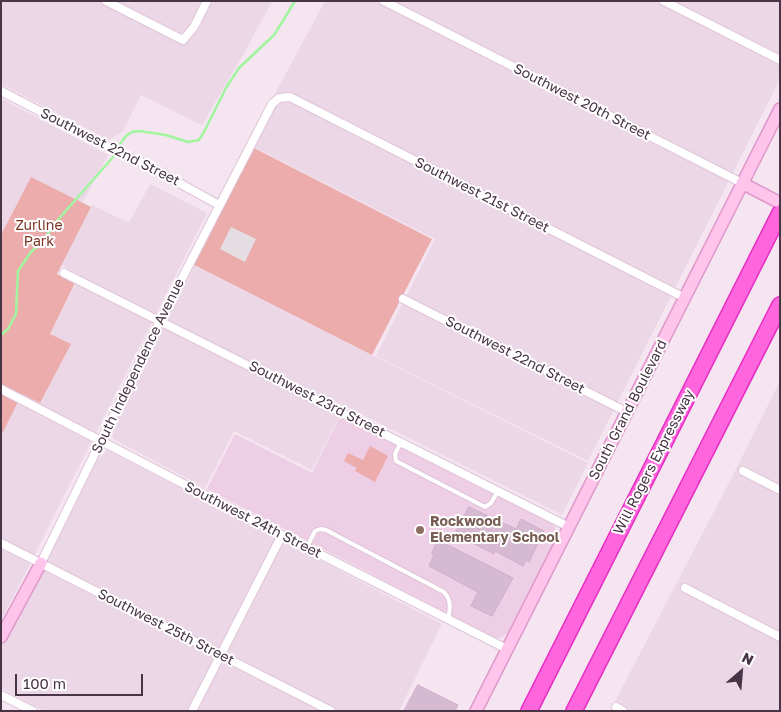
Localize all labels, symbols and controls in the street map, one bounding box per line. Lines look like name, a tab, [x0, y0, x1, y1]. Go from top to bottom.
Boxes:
street label: Southwest 20th Street	[511, 60, 653, 144]
street label: Southwest 22nd Street	[38, 105, 182, 189]
street label: Southwest 21st Street	[412, 154, 552, 236]
park label: Zurline Park	[15, 218, 63, 250]
street label: South Independence Avenue	[88, 276, 188, 456]
street label: Southwest 22nd Street	[443, 313, 587, 397]
street label: South Grand Boulevard	[585, 337, 671, 483]
street label: Southwest 23rd Street	[246, 357, 388, 441]
street label: Will Rogers Expressway	[610, 387, 698, 537]
street label: Southwest 24th Street	[182, 478, 324, 562]
place label: Rockwood Elementary School	[430, 514, 559, 546]
marker: Rockwood Elementary School	[414, 524, 426, 536]
street label: Southwest 25th Street	[95, 585, 237, 669]
north arrow	[716, 647, 766, 697]
text: N	[739, 648, 757, 668]
scale bar	[18, 664, 145, 696]
text: 100 m	[23, 674, 66, 692]

